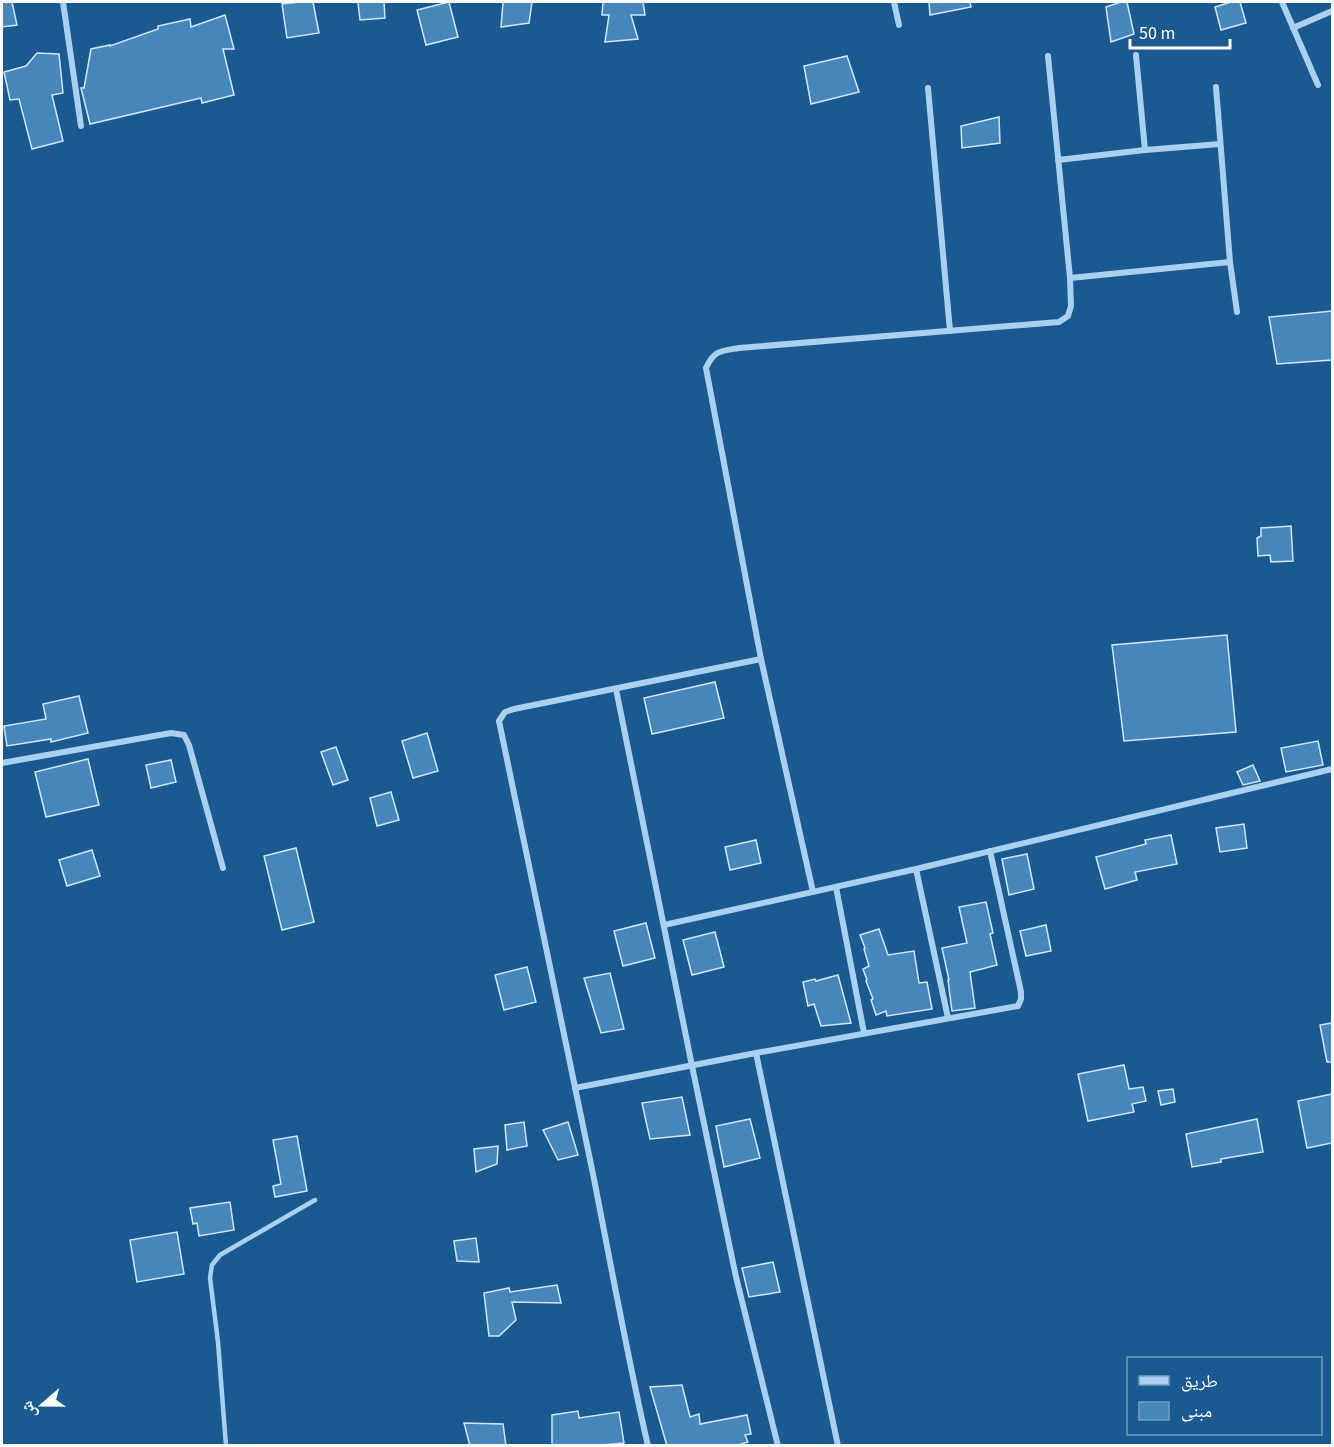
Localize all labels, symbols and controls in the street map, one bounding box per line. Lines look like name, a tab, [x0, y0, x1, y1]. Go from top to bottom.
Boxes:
scale bar	[1130, 12, 1230, 50]
text: 50 m	[1139, 21, 1175, 46]
legend	[1127, 1357, 1322, 1435]
text: طريق	[1181, 1369, 1218, 1394]
north arrow	[12, 1375, 72, 1435]
text: ش	[16, 1398, 42, 1422]
text: مبنى	[1181, 1399, 1212, 1424]

